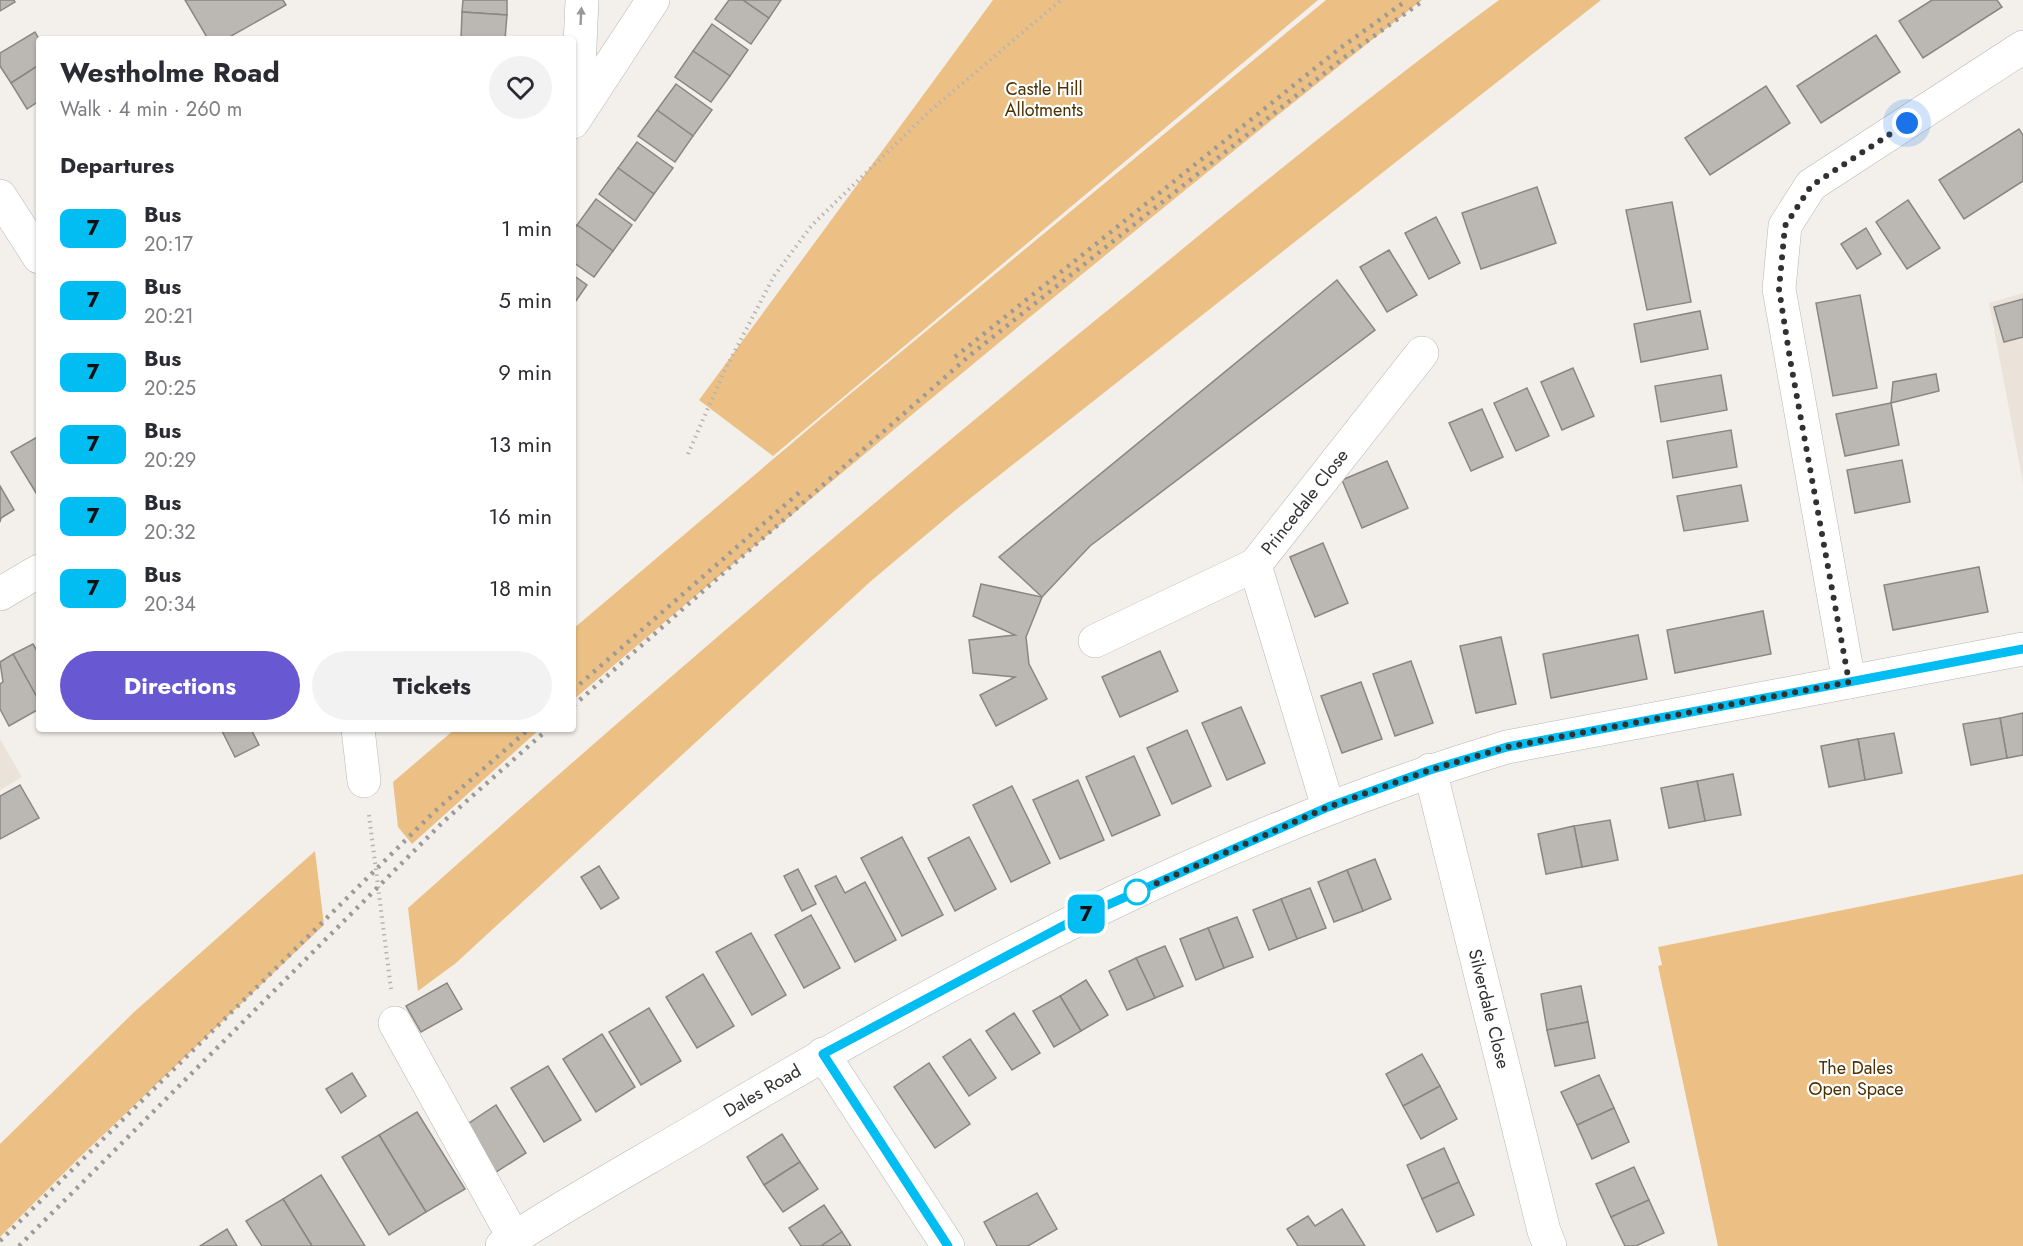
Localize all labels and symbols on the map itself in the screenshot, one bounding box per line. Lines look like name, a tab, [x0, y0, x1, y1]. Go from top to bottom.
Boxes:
one-way arrow	[577, 7, 586, 26]
park label: Castle Hill Allotments	[1005, 76, 1083, 123]
your location	[1892, 108, 1922, 138]
street label: Princedale Close	[1255, 444, 1355, 560]
unlabelled marker	[1124, 879, 1150, 905]
line badge: 7	[1066, 894, 1106, 934]
street label: Silverdale Close	[1462, 946, 1516, 1071]
park label: The Dales Open Space	[1808, 1055, 1904, 1102]
street label: Dales Road	[719, 1058, 806, 1124]

